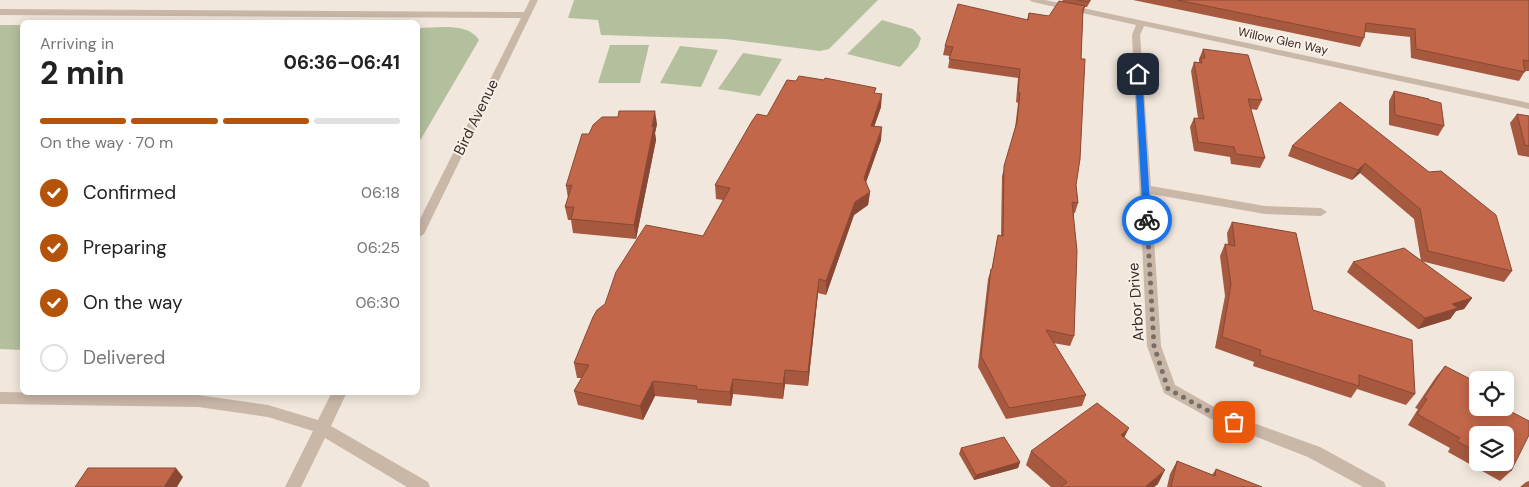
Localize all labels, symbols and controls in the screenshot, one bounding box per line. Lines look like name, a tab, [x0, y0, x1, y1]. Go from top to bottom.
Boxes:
street label: Willow Glen Way	[1236, 24, 1330, 58]
text: Arriving in	[40, 33, 114, 54]
text: 06:36–06:41	[284, 50, 400, 75]
text: 2 min	[40, 52, 125, 94]
pin	[1117, 53, 1159, 95]
icon: home	[1124, 60, 1152, 88]
street label: Bird Avenue	[449, 76, 503, 158]
text: On the way · 70 m	[40, 132, 173, 153]
icon: check	[40, 179, 68, 207]
text: Confirmed	[83, 180, 176, 205]
text: 06:18	[361, 182, 400, 203]
courier	[1122, 195, 1172, 245]
icon: bike	[1133, 206, 1161, 234]
icon: check	[40, 234, 68, 262]
text: Preparing	[83, 235, 167, 260]
text: 06:25	[357, 237, 400, 258]
street label: Arbor Drive	[1123, 262, 1149, 342]
icon: check	[40, 289, 68, 317]
text: On the way	[83, 290, 183, 315]
text: 06:30	[355, 292, 400, 313]
text: Delivered	[83, 345, 165, 370]
map controls	[1469, 371, 1514, 471]
button: locate	[1469, 371, 1514, 416]
pin	[1213, 401, 1255, 443]
icon: bag	[1220, 408, 1248, 436]
button: layers	[1469, 426, 1514, 471]

